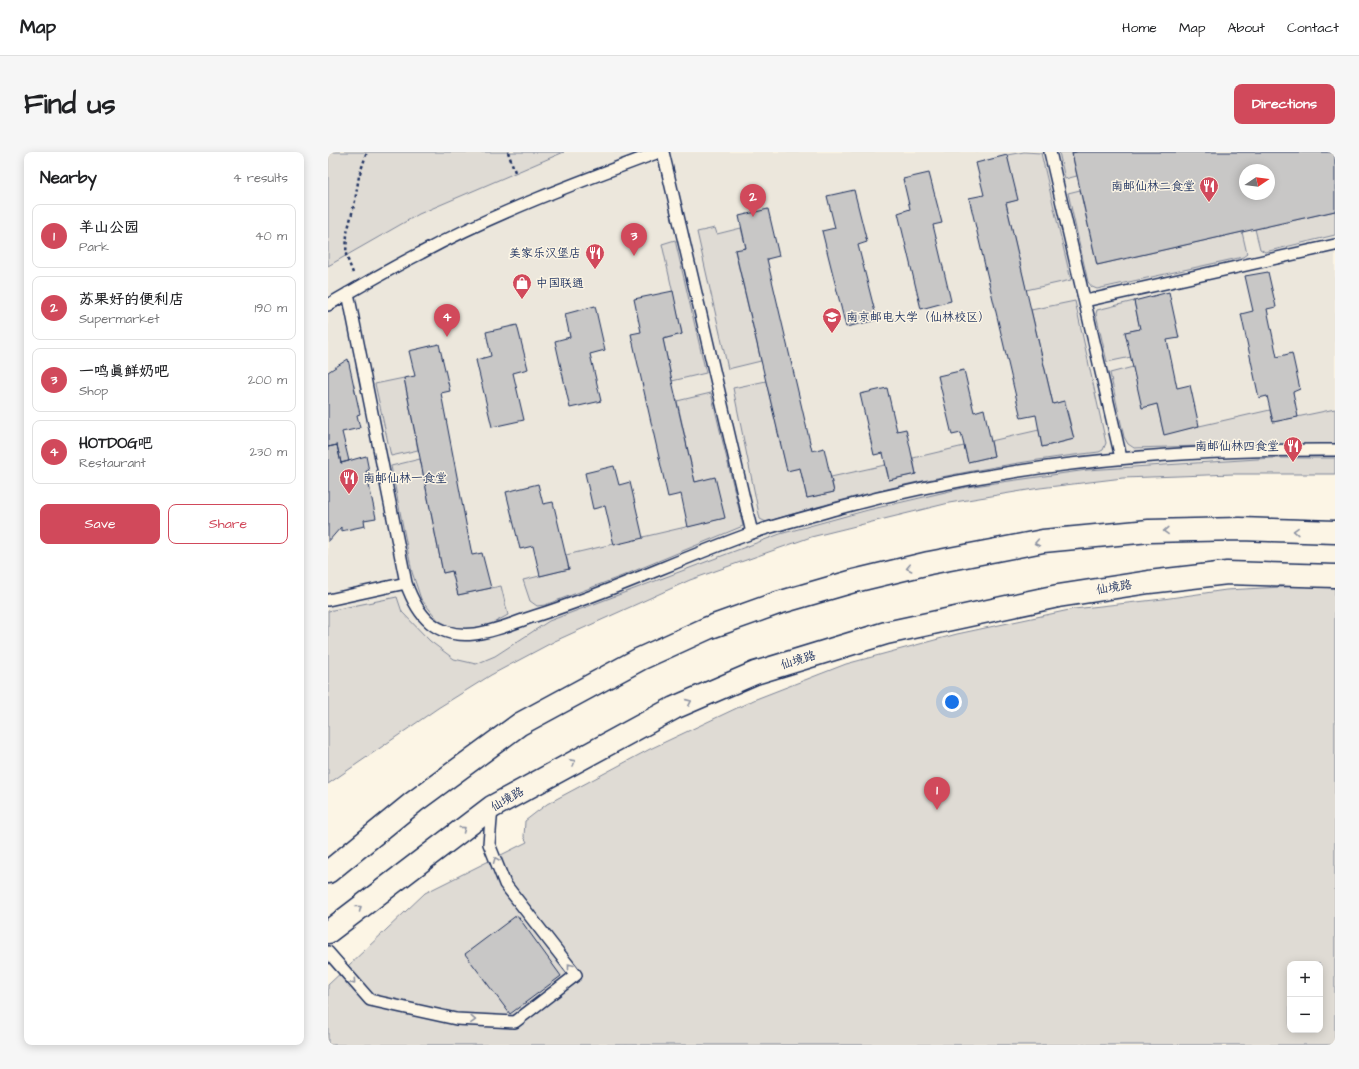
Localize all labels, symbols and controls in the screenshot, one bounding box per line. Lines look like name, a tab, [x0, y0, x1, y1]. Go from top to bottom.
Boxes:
text: Map	[20, 14, 56, 41]
text: Home	[1122, 18, 1157, 38]
text: Map	[1179, 18, 1205, 38]
text: About	[1227, 18, 1265, 38]
text: Contact	[1287, 18, 1339, 38]
button: Directions	[1234, 84, 1335, 124]
text: Find us	[24, 85, 115, 124]
north arrow	[1239, 164, 1275, 200]
text: Nearby	[40, 166, 97, 190]
text: 4 results	[233, 169, 288, 187]
restaurant icon: 南邮仙林二食堂	[1198, 175, 1220, 203]
place label: 南邮仙林二食堂	[1111, 178, 1195, 195]
pin: 2	[740, 184, 766, 217]
text: 羊山公园	[79, 217, 139, 238]
pin: 3	[621, 223, 647, 256]
text: 1	[53, 227, 55, 245]
text: 40 m	[255, 227, 287, 245]
text: Park	[79, 238, 109, 256]
restaurant icon: 美家乐汉堡店	[584, 242, 606, 270]
place label: 美家乐汉堡店	[509, 245, 581, 262]
shop icon: 中国联通	[511, 272, 533, 300]
place label: 中国联通	[536, 275, 584, 292]
text: 苏果好的便利店	[79, 289, 184, 310]
text: 2	[50, 299, 58, 317]
text: 190 m	[254, 299, 287, 317]
pin: 4	[434, 304, 460, 337]
school or university icon: 南京邮电大学（仙林校区）	[821, 306, 843, 334]
place label: 南京邮电大学（仙林校区）	[846, 309, 990, 326]
text: Supermarket	[79, 310, 160, 328]
text: 一鸣真鲜奶吧	[79, 361, 169, 382]
text: 3	[51, 371, 57, 389]
text: 200 m	[248, 371, 287, 389]
text: Shop	[79, 382, 108, 400]
text: HOTDOG吧	[79, 433, 153, 454]
restaurant icon: 南邮仙林四食堂	[1282, 435, 1304, 463]
place label: 南邮仙林四食堂	[1195, 438, 1279, 455]
text: 4	[50, 443, 58, 461]
text: 230 m	[249, 443, 287, 461]
text: Restaurant	[79, 454, 146, 472]
restaurant icon: 南邮仙林一食堂	[338, 467, 360, 495]
place label: 南邮仙林一食堂	[363, 470, 447, 487]
button: Save	[40, 504, 160, 544]
button: Share	[168, 504, 288, 544]
one-way arrow	[1163, 527, 1169, 535]
one-way arrow	[1293, 527, 1299, 535]
one-way arrow	[1034, 538, 1040, 546]
one-way arrow	[906, 564, 912, 572]
street label: 仙境路	[1095, 576, 1133, 599]
street label: 仙境路	[778, 647, 818, 674]
your location	[942, 692, 962, 712]
one-way arrow	[684, 699, 692, 707]
one-way arrow	[569, 759, 576, 766]
pin: 1	[924, 777, 950, 810]
street label: 仙境路	[487, 783, 527, 816]
one-way arrow	[458, 827, 465, 834]
one-way arrow	[493, 857, 501, 865]
one-way arrow	[355, 906, 362, 913]
map controls	[1287, 961, 1323, 1033]
button: +	[1287, 961, 1323, 997]
one-way arrow	[567, 964, 574, 971]
one-way arrow	[349, 977, 356, 984]
button: −	[1287, 997, 1323, 1033]
one-way arrow	[470, 1016, 476, 1024]

